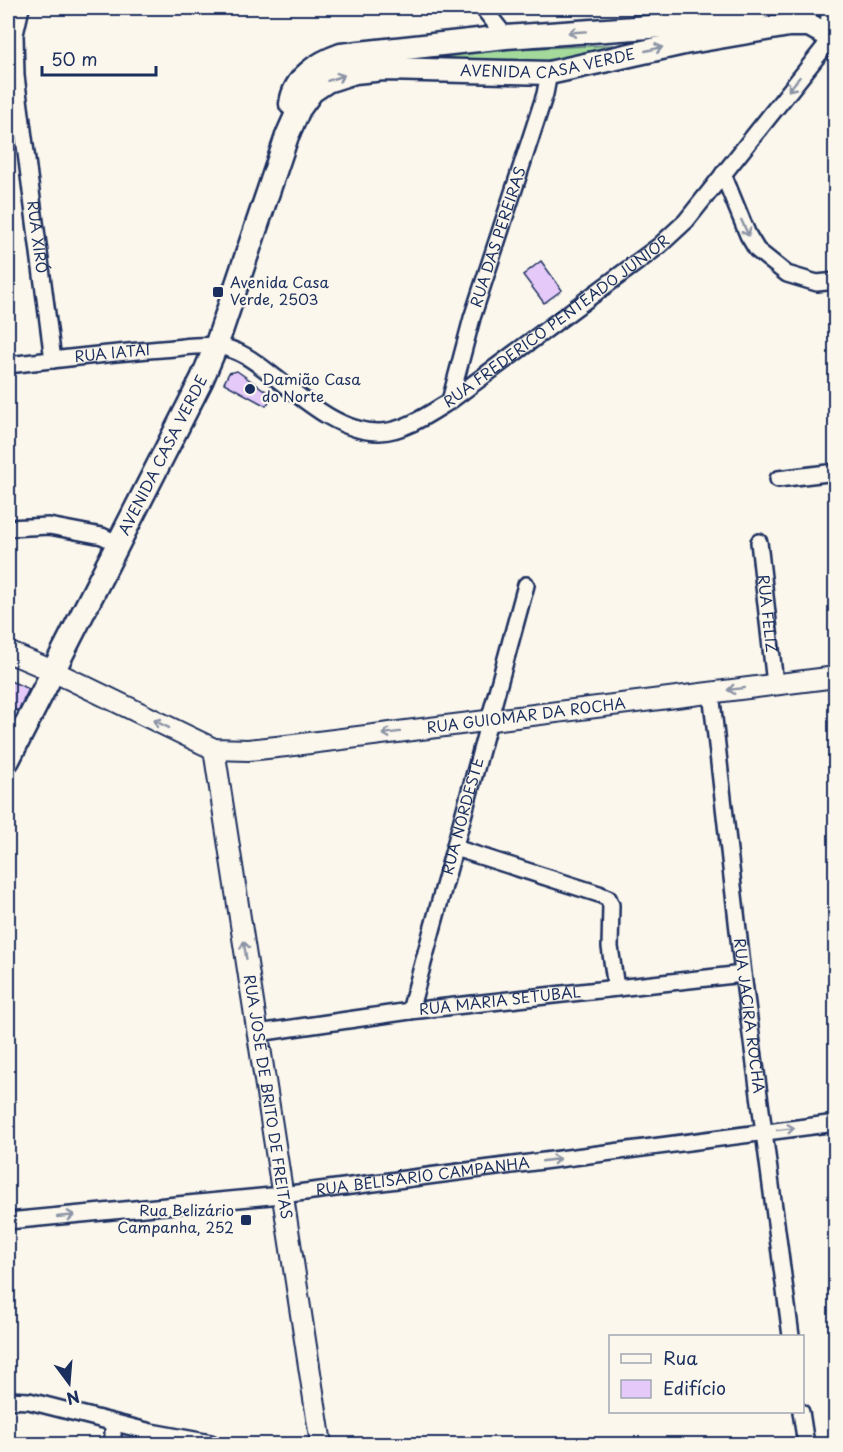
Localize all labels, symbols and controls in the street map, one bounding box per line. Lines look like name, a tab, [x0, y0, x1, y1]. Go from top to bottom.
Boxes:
one-way arrow	[568, 27, 588, 38]
scale bar	[42, 39, 156, 77]
street label: AVENIDA CASA VERDE	[460, 41, 637, 83]
one-way arrow	[644, 43, 663, 55]
text: 50 m	[51, 45, 98, 72]
one-way arrow	[326, 71, 345, 82]
one-way arrow	[788, 76, 801, 92]
street label: RUA DAS PEREIRAS	[463, 163, 531, 310]
street label: RUA XIRÓ	[22, 199, 55, 275]
one-way arrow	[739, 219, 751, 237]
street label: RUA FREDERICO PENTEADO JÚNIOR	[438, 229, 674, 412]
place label: Avenida Casa Verde, 2503	[230, 270, 329, 310]
marker: Avenida Casa Verde, 2503	[211, 285, 225, 299]
street label: RUA IATAI	[73, 337, 151, 367]
place label: Damião Casa do Norte	[262, 367, 361, 407]
street label: AVENIDA CASA VERDE	[111, 370, 212, 539]
marker: Damião Casa do Norte	[243, 382, 257, 396]
street label: RUA FELIZ	[753, 573, 784, 653]
one-way arrow	[726, 684, 746, 695]
street label: RUA GUIOMAR DA ROCHA	[425, 690, 627, 738]
one-way arrow	[153, 717, 171, 729]
one-way arrow	[382, 727, 401, 738]
street label: RUA NORDESTE	[435, 754, 489, 877]
street label: RUA JACIRA ROCHA	[729, 937, 772, 1095]
one-way arrow	[240, 941, 251, 961]
street label: RUA JOSÉ DE BRITO DE FREITAS	[239, 973, 299, 1221]
street label: RUA MARIA SETUBAL	[418, 979, 582, 1020]
one-way arrow	[776, 1123, 796, 1134]
street label: RUA BELISÁRIO CAMPANHA	[314, 1150, 531, 1201]
one-way arrow	[541, 1154, 561, 1165]
place label: Rua Belizário Campanha, 252	[117, 1198, 234, 1238]
one-way arrow	[55, 1210, 75, 1221]
marker: Rua Belizário Campanha, 252	[239, 1213, 253, 1227]
legend	[609, 1335, 804, 1413]
text: Rua	[663, 1344, 698, 1371]
north arrow	[39, 1353, 99, 1413]
text: Edifício	[663, 1374, 726, 1401]
text: N	[64, 1385, 83, 1412]

